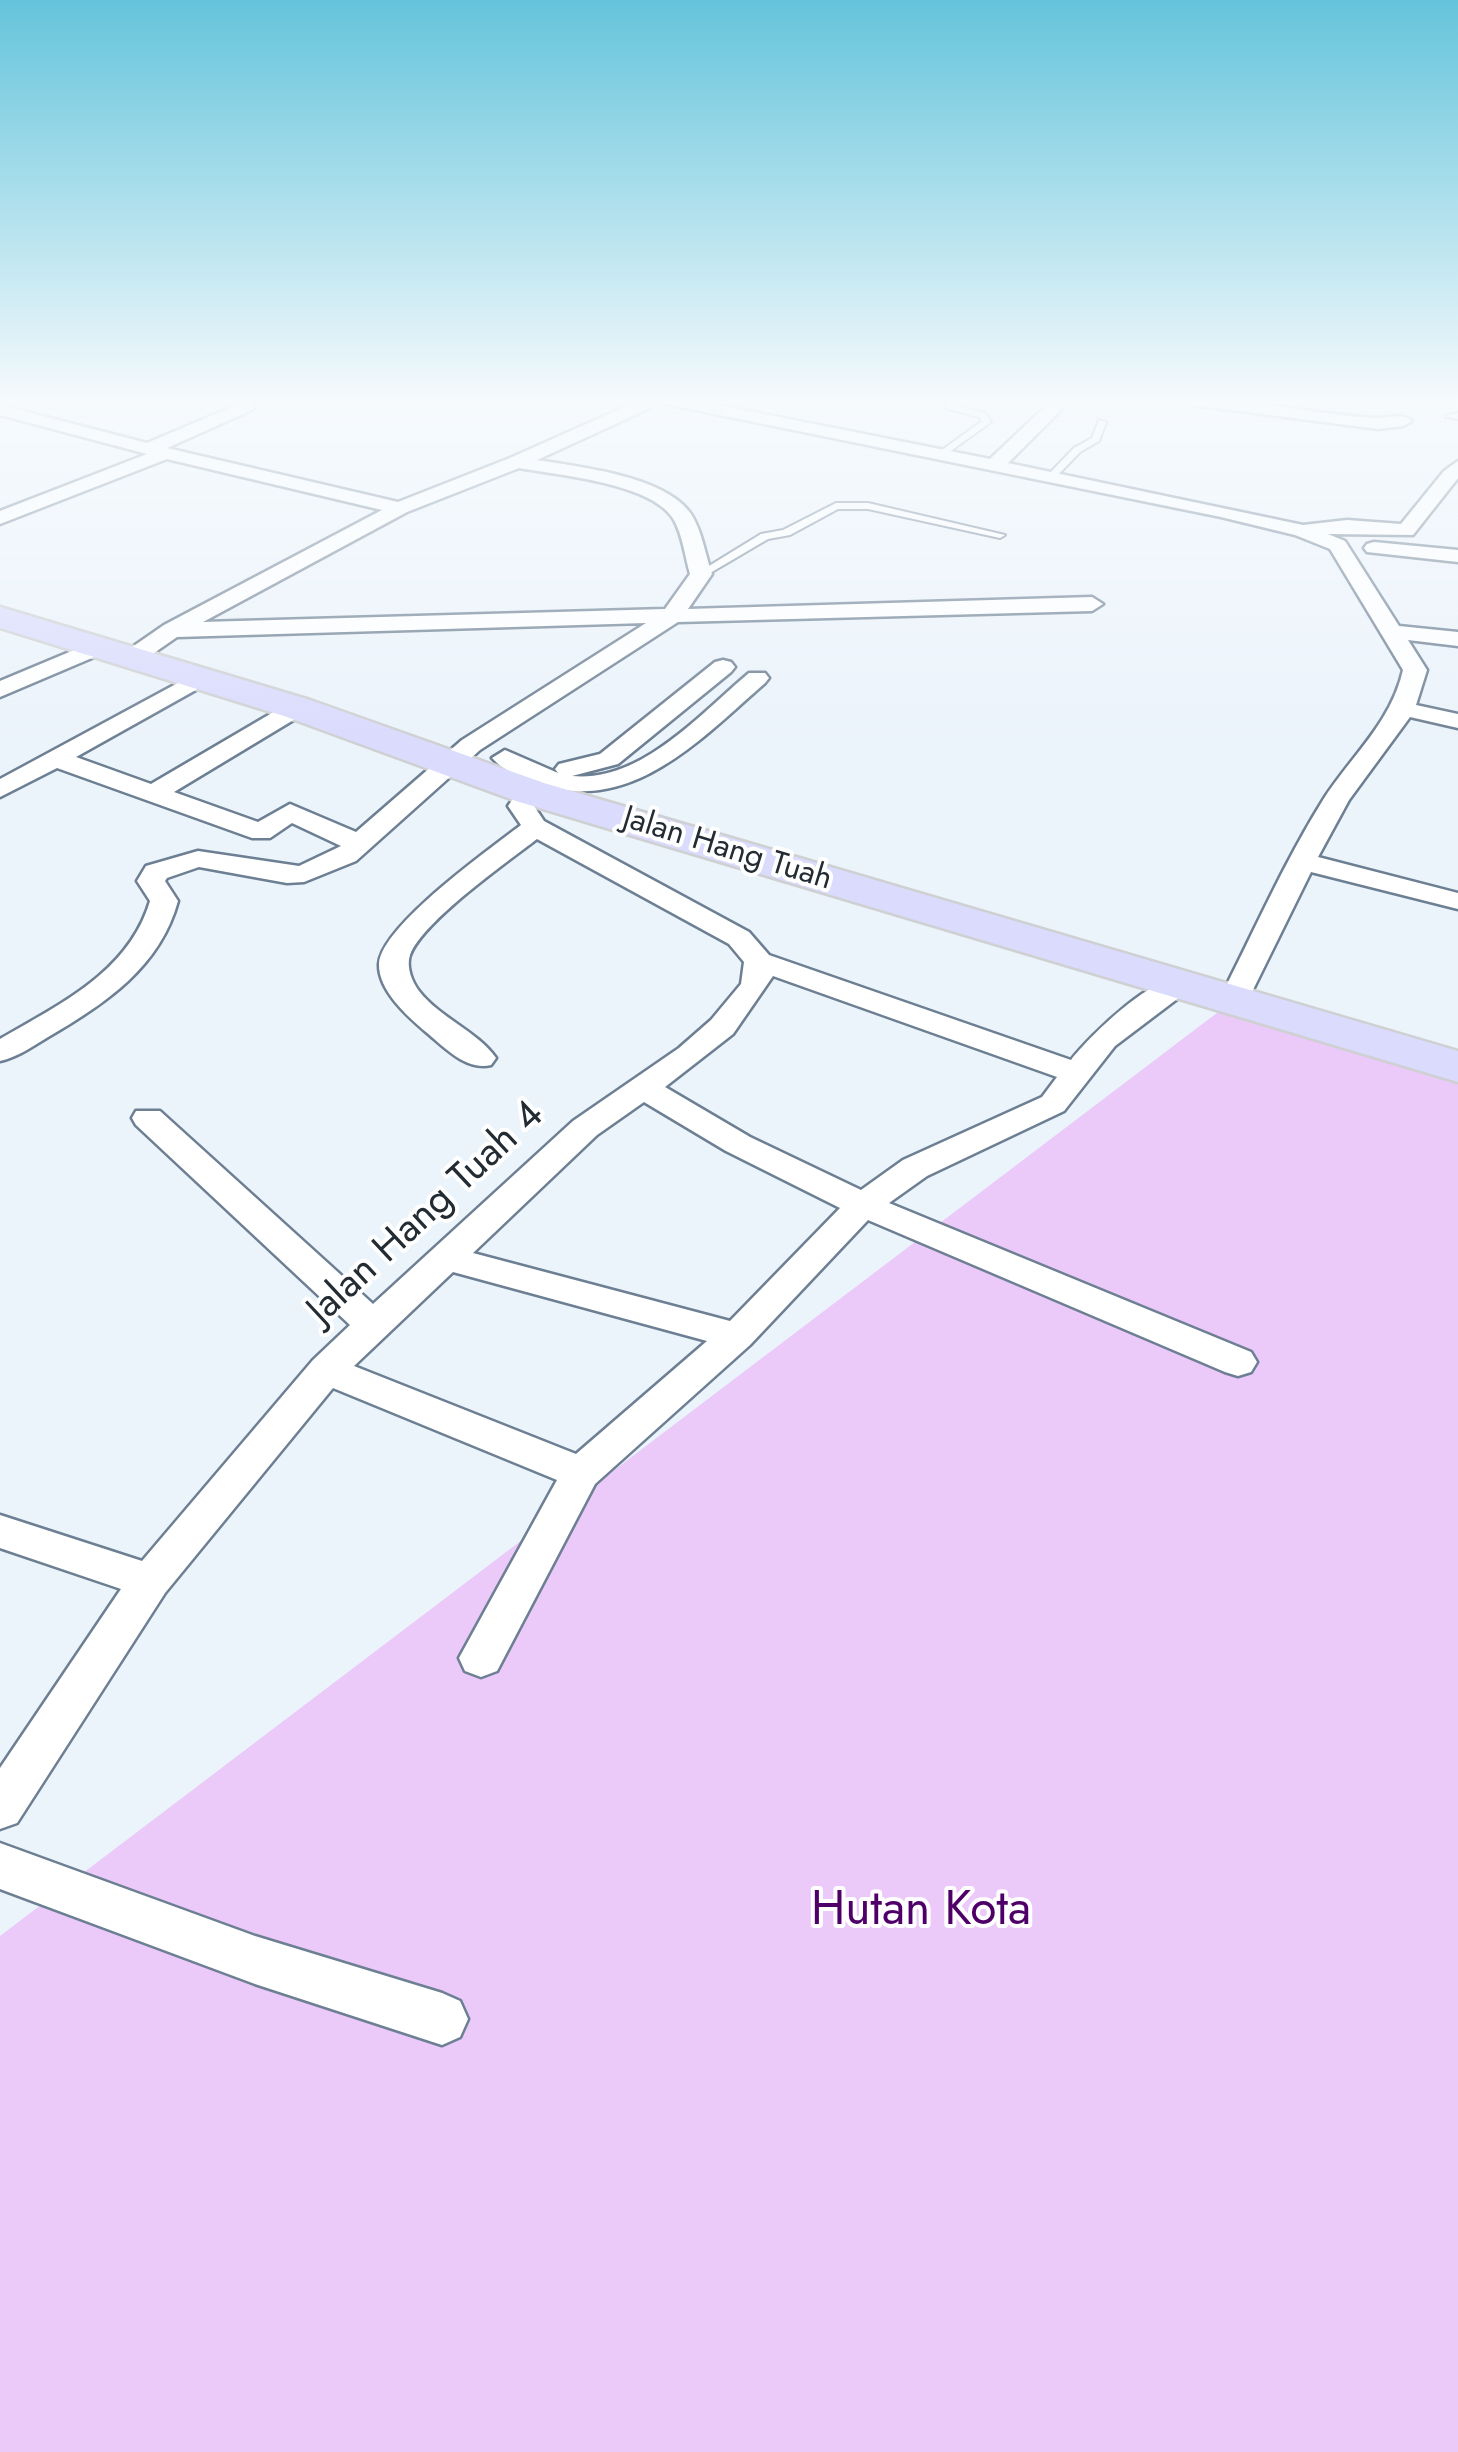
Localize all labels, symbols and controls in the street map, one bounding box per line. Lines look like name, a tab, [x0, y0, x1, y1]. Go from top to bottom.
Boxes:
street label: Jalan Hang Tuah	[618, 800, 836, 900]
street label: Jalan Hang Tuah 4	[299, 1092, 555, 1336]
park label: Hutan Kota	[811, 1883, 1031, 1941]

